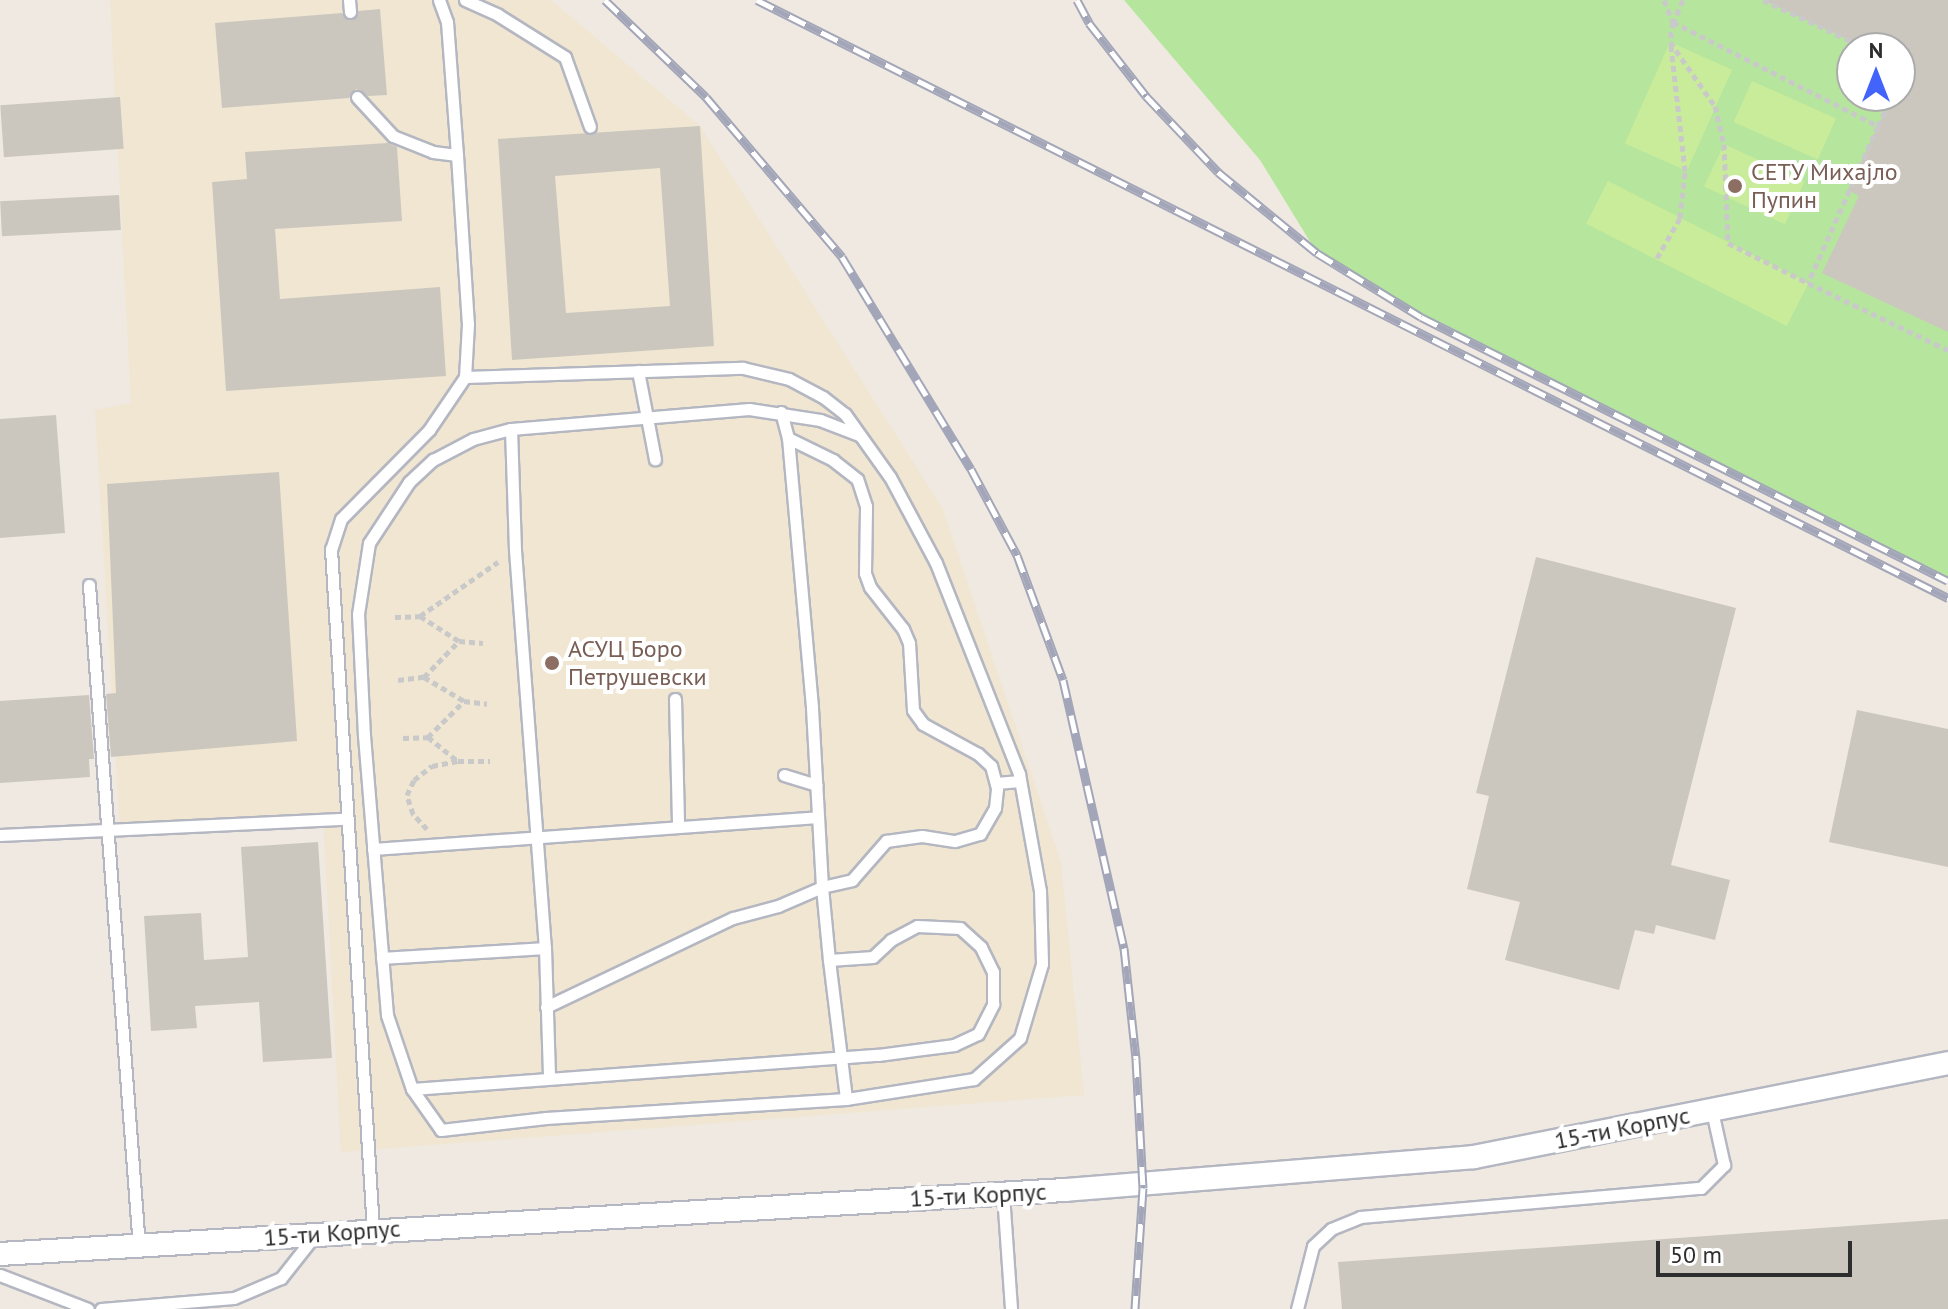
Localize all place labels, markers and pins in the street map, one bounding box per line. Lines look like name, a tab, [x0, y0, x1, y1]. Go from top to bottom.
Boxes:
place label: СЕТУ Михајло Пупин	[1751, 158, 1898, 214]
marker: СЕТУ Михајло Пупин	[1726, 177, 1744, 195]
place label: АСУЦ Боро Петрушевски	[568, 635, 707, 691]
marker: АСУЦ Боро Петрушевски	[543, 654, 561, 672]

